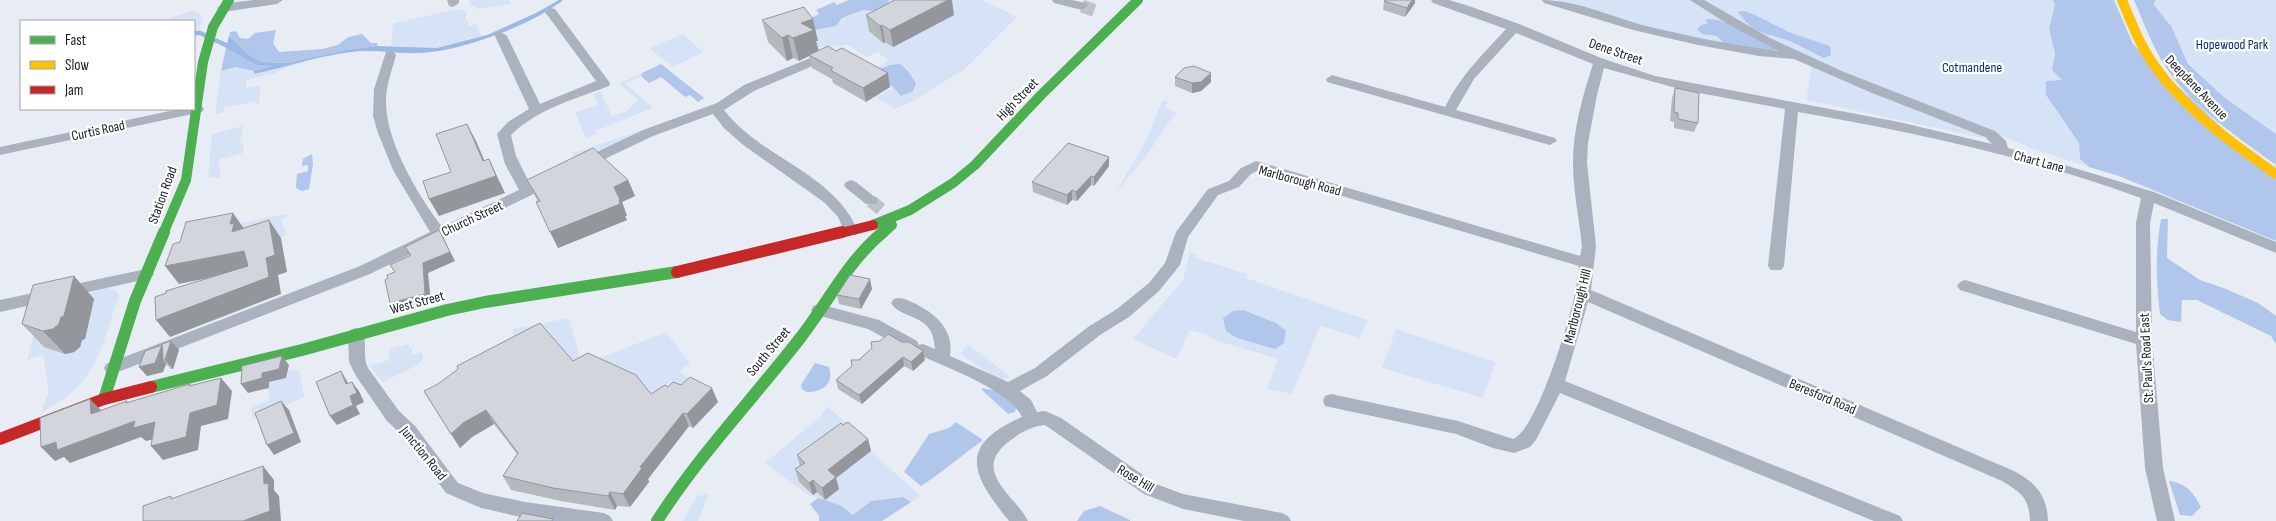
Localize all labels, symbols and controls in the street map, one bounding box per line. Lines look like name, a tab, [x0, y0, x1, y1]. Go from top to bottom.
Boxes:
legend	[20, 20, 195, 110]
text: Fast	[65, 31, 87, 50]
street label: Dene Street	[1587, 34, 1645, 69]
park label: Hopewood Park	[2196, 36, 2269, 53]
street label: Deepdene Avenue	[2162, 51, 2232, 123]
text: Slow	[65, 56, 89, 75]
park label: Cotmandene	[1942, 59, 2002, 76]
street label: High Street	[993, 74, 1042, 124]
text: Jam	[64, 81, 83, 100]
street label: Curtis Road	[70, 117, 127, 144]
street label: Chart Lane	[2012, 147, 2066, 176]
street label: Marlborough Road	[1257, 161, 1343, 200]
street label: Station Road	[144, 164, 181, 226]
street label: Church Street	[439, 197, 506, 240]
street label: Marlborough Hill	[1560, 267, 1595, 345]
street label: West Street	[388, 287, 446, 318]
street label: St. Paul's Road East	[2136, 313, 2157, 403]
street label: South Street	[743, 323, 794, 380]
street label: Beresford Road	[1787, 375, 1859, 418]
street label: Junction Road	[396, 422, 451, 484]
street label: Rose Hill	[1114, 461, 1157, 496]

